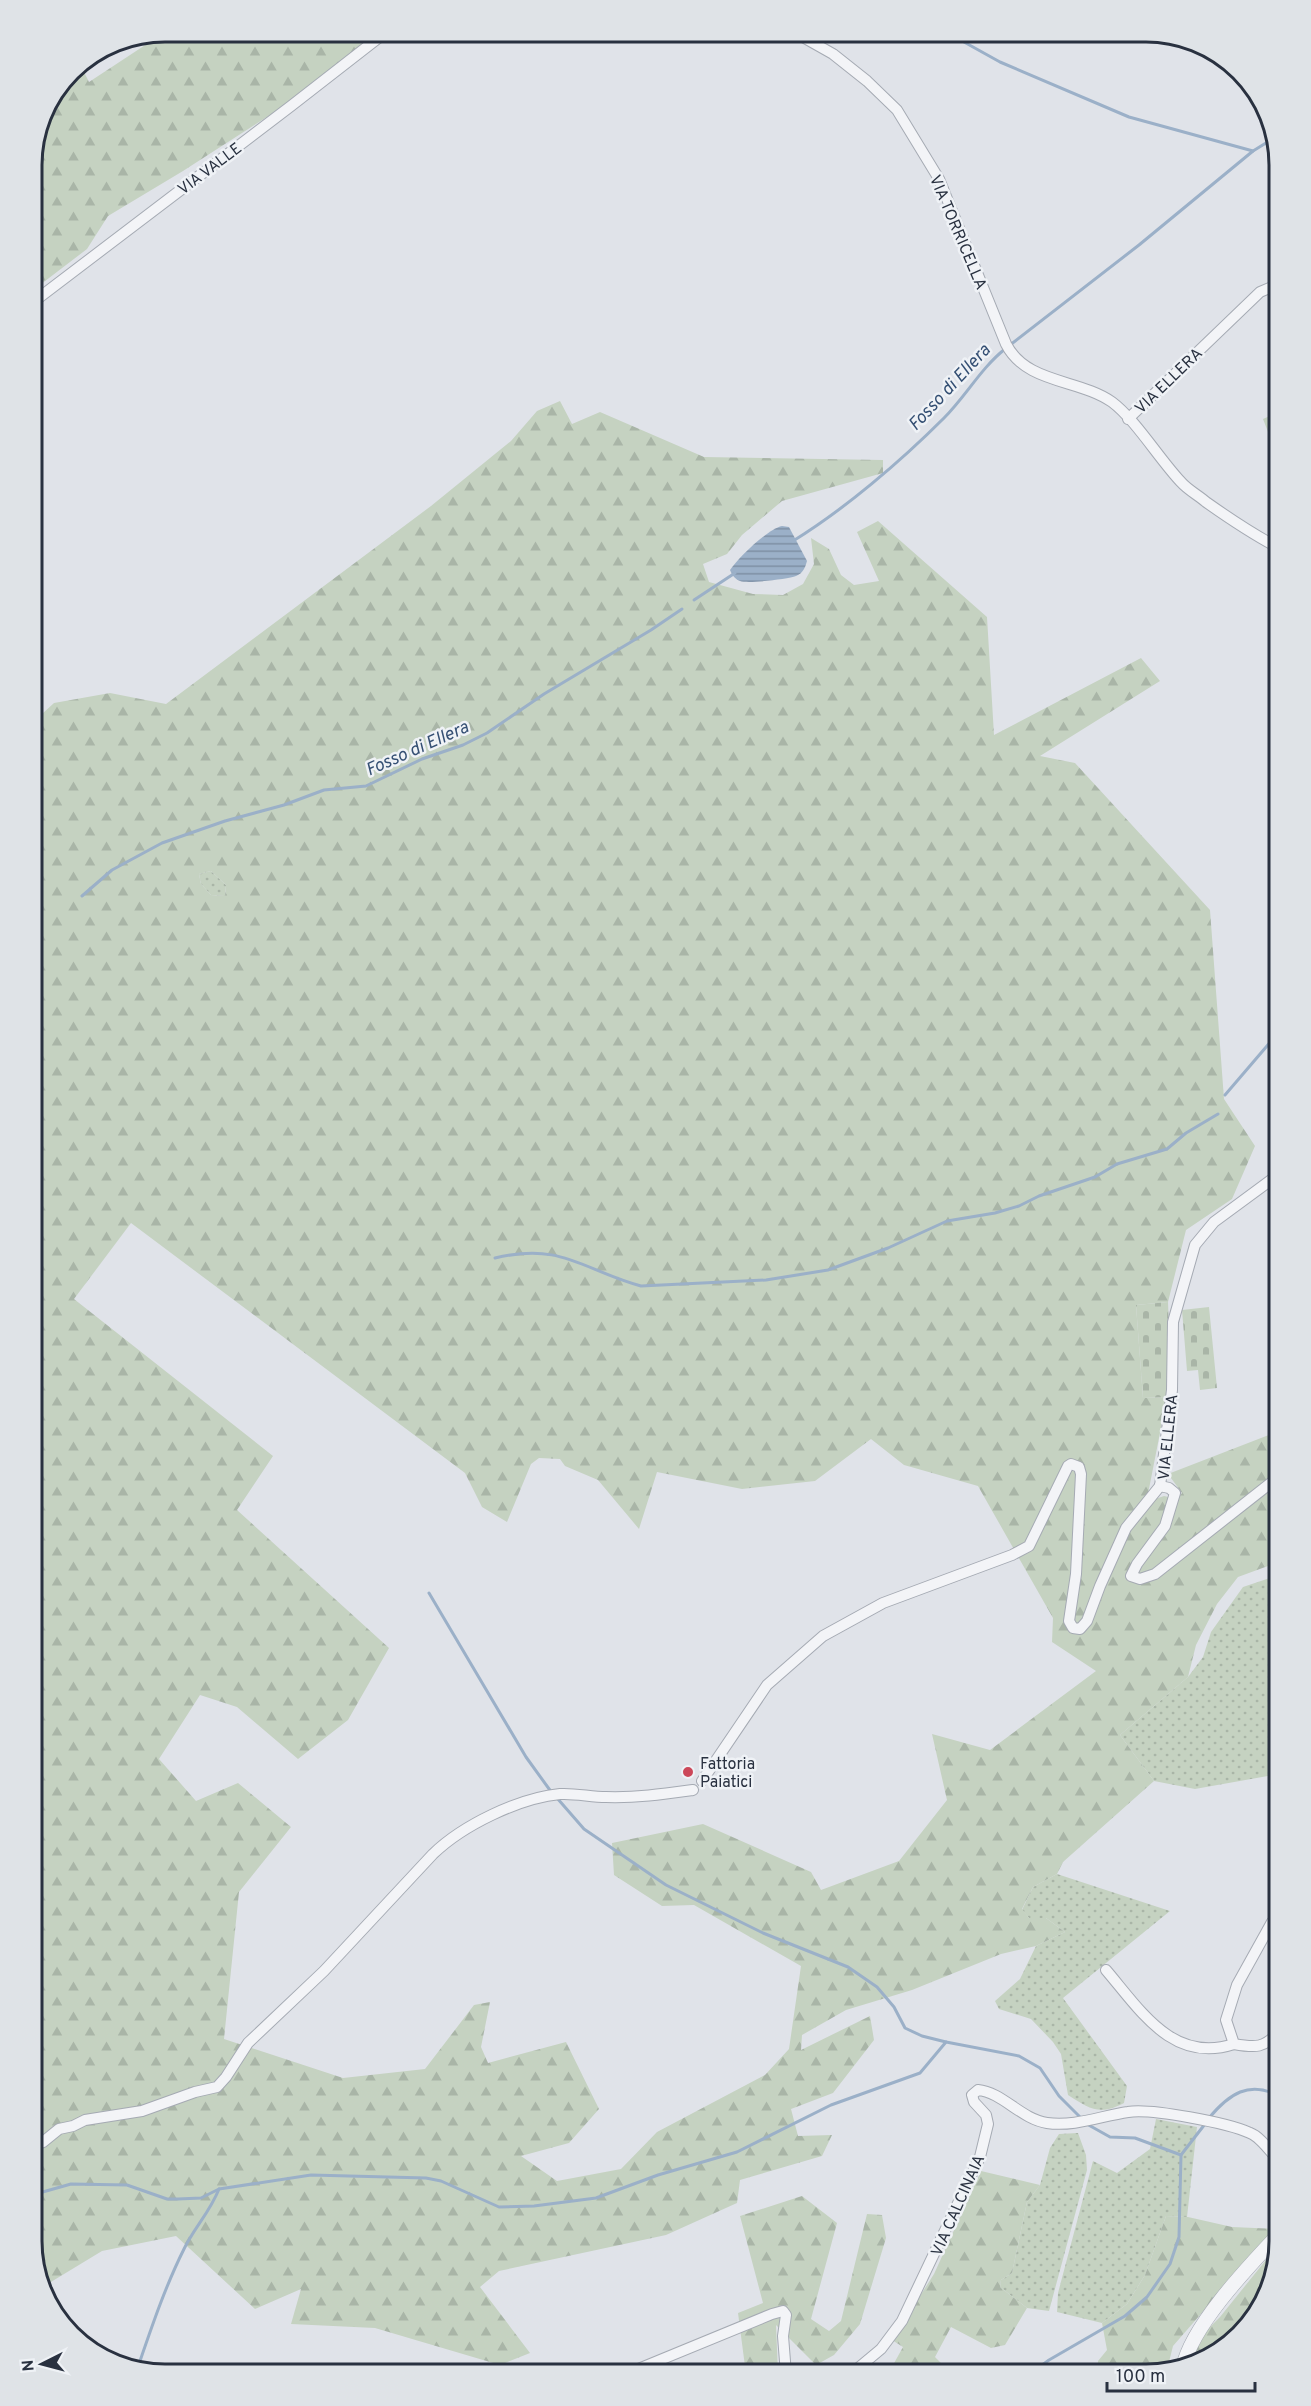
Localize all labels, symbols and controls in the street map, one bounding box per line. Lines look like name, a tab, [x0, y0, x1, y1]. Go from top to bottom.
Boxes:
street label: VIA VALLE	[174, 139, 246, 200]
street label: VIA TORRICELLA	[924, 172, 990, 293]
water label: Fosso di Ellera	[904, 339, 997, 436]
street label: VIA ELLERA	[1131, 344, 1208, 419]
water label: Fosso di Ellera	[363, 716, 473, 782]
street label: VIA ELLERA	[1155, 1393, 1183, 1481]
place label: Fattoria Paiatici	[700, 1755, 755, 1793]
marker: Fattoria Paiatici	[681, 1765, 695, 1779]
street label: VIA CALCINAIA	[927, 2152, 990, 2260]
north arrow	[12, 2334, 72, 2394]
scale bar	[1107, 2355, 1256, 2393]
text: N	[19, 2359, 40, 2372]
text: 100 m	[1116, 2366, 1165, 2389]

